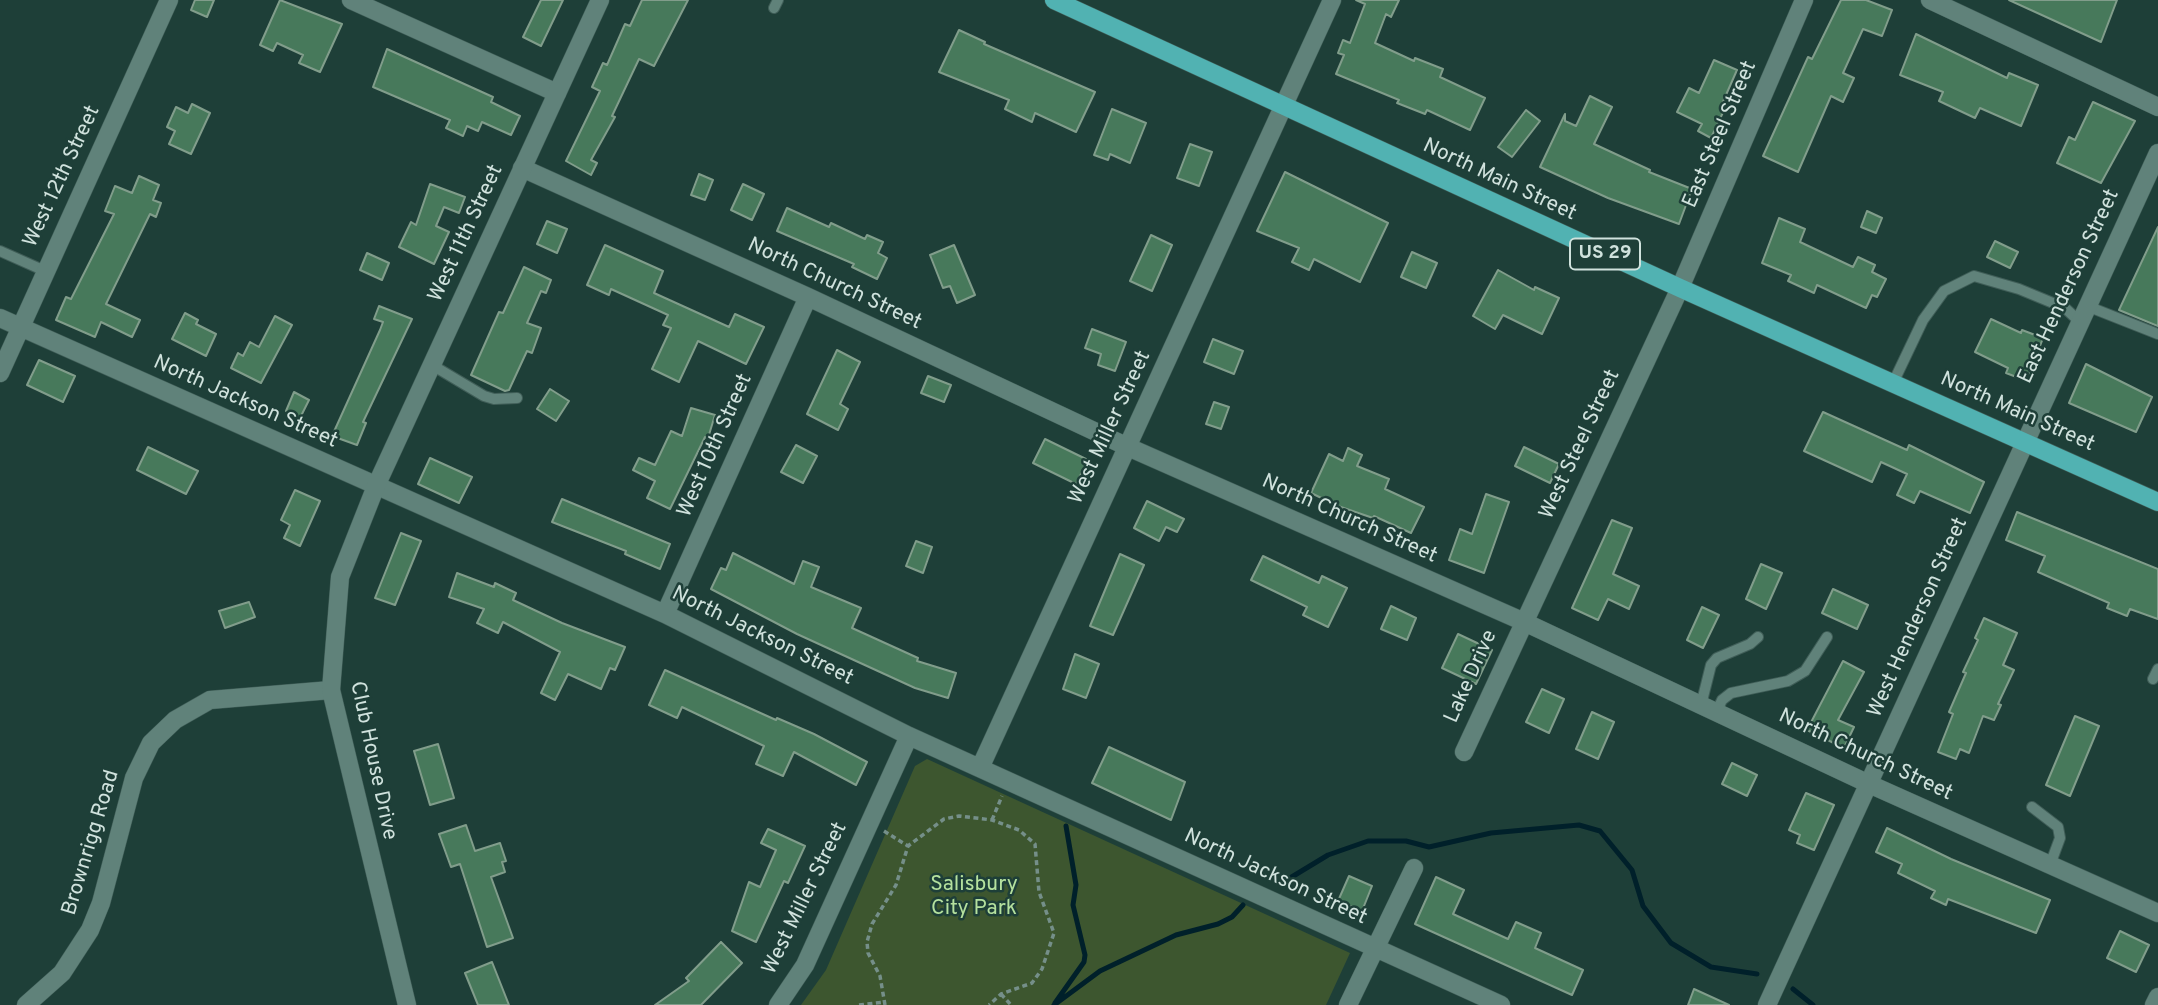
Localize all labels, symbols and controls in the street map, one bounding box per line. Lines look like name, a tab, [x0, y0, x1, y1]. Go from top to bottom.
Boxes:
street label: East Steel Street	[1679, 58, 1763, 212]
street label: West 12th Street	[19, 102, 107, 252]
street label: North Main Street	[1418, 134, 1580, 228]
street label: West 11th Street	[424, 161, 510, 307]
street label: East Henderson Street	[2014, 186, 2126, 388]
street label: North Church Street	[743, 234, 925, 336]
road number: US 29	[1570, 238, 1640, 270]
street label: West Miller Street	[1064, 347, 1158, 509]
street label: North Jackson Street	[149, 351, 341, 455]
street label: West Steel Street	[1535, 366, 1627, 524]
street label: North Main Street	[1936, 368, 2098, 458]
street label: West 10th Street	[673, 370, 759, 522]
street label: North Church Street	[1257, 470, 1441, 570]
street label: West Henderson Street	[1864, 514, 1974, 722]
street label: North Jackson Street	[667, 582, 857, 692]
street label: Lake Drive	[1440, 627, 1504, 727]
street label: Club House Drive	[343, 679, 401, 843]
street label: North Church Street	[1774, 705, 1956, 807]
street label: Brownrigg Road	[58, 767, 126, 919]
street label: West Miller Street	[758, 819, 854, 979]
street label: North Jackson Street	[1179, 824, 1371, 932]
park label: Salisbury City Park	[930, 873, 1018, 923]

